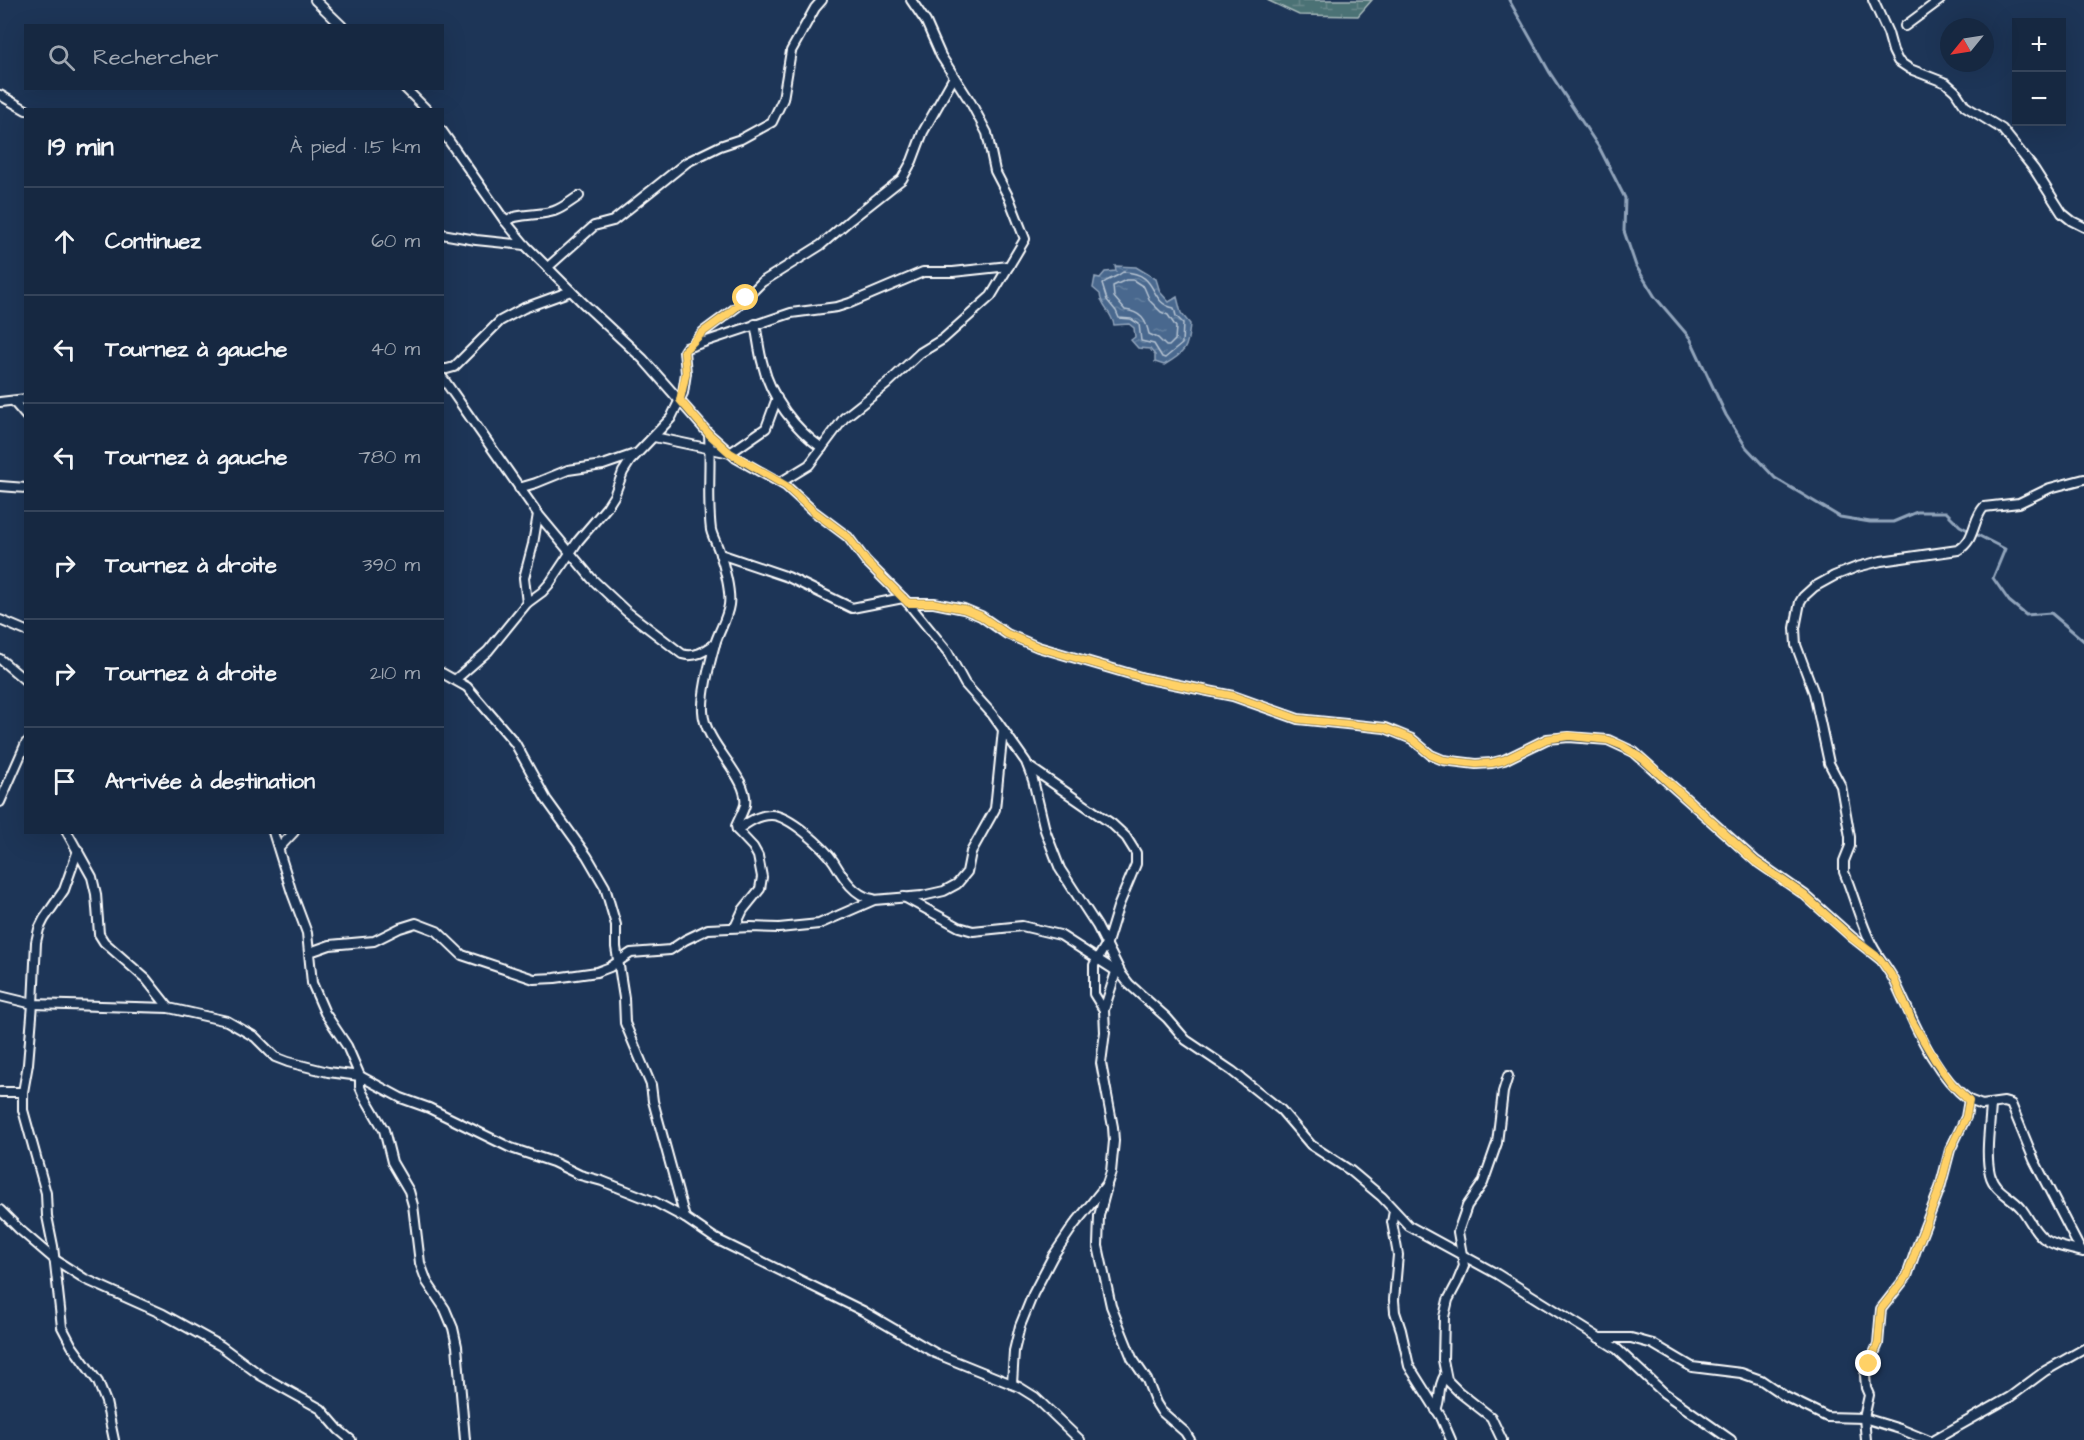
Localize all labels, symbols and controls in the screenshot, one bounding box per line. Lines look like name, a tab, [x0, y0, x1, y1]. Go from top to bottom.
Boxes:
north arrow	[1940, 18, 1994, 72]
map controls	[2012, 18, 2066, 126]
button: +	[2012, 18, 2066, 72]
search box	[24, 24, 444, 90]
icon: search	[45, 41, 78, 74]
text: Rechercher	[93, 42, 218, 73]
button: −	[2012, 72, 2066, 126]
text: 19 min	[48, 129, 114, 165]
text: À pied · 1.5 km	[290, 133, 420, 161]
icon: ahead	[48, 225, 81, 258]
text: Continuez	[105, 226, 201, 257]
text: 60 m	[371, 227, 420, 255]
route start	[732, 284, 758, 310]
icon: left	[48, 333, 81, 366]
text: Tournez à gauche	[105, 334, 287, 365]
text: 40 m	[370, 335, 420, 363]
icon: left	[48, 441, 81, 474]
text: Tournez à gauche	[105, 442, 287, 473]
text: 780 m	[359, 443, 420, 471]
icon: right	[48, 549, 81, 582]
text: Tournez à droite	[105, 550, 277, 581]
text: 390 m	[362, 551, 420, 579]
icon: right	[48, 657, 81, 690]
text: Tournez à droite	[105, 658, 277, 689]
text: 210 m	[370, 659, 420, 687]
icon: arrive	[48, 765, 81, 798]
text: Arrivée à destination	[105, 766, 315, 797]
route end	[1855, 1350, 1881, 1376]

